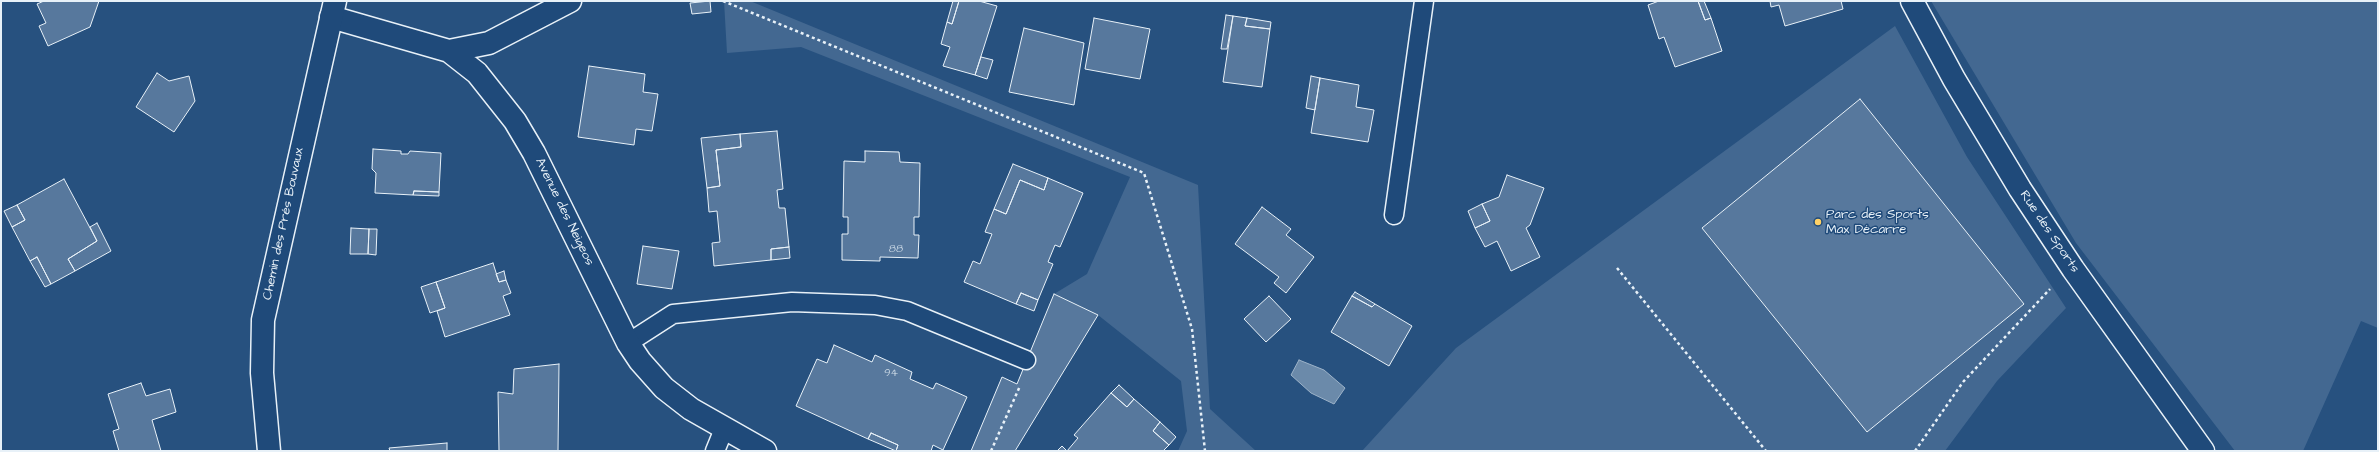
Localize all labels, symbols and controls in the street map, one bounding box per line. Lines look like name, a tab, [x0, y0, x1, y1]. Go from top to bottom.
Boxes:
street label: Chemin des Prés Bouvaux	[260, 146, 308, 302]
street label: Avenue des Neigeos	[531, 156, 597, 268]
street label: Rue des Sports	[2016, 188, 2082, 276]
place label: Parc des Sports Max Décarre	[1826, 207, 1929, 238]
marker: Parc des Sports Max Décarre	[1813, 217, 1823, 227]
house number: 88	[889, 243, 903, 257]
house number: 94	[884, 367, 898, 381]

